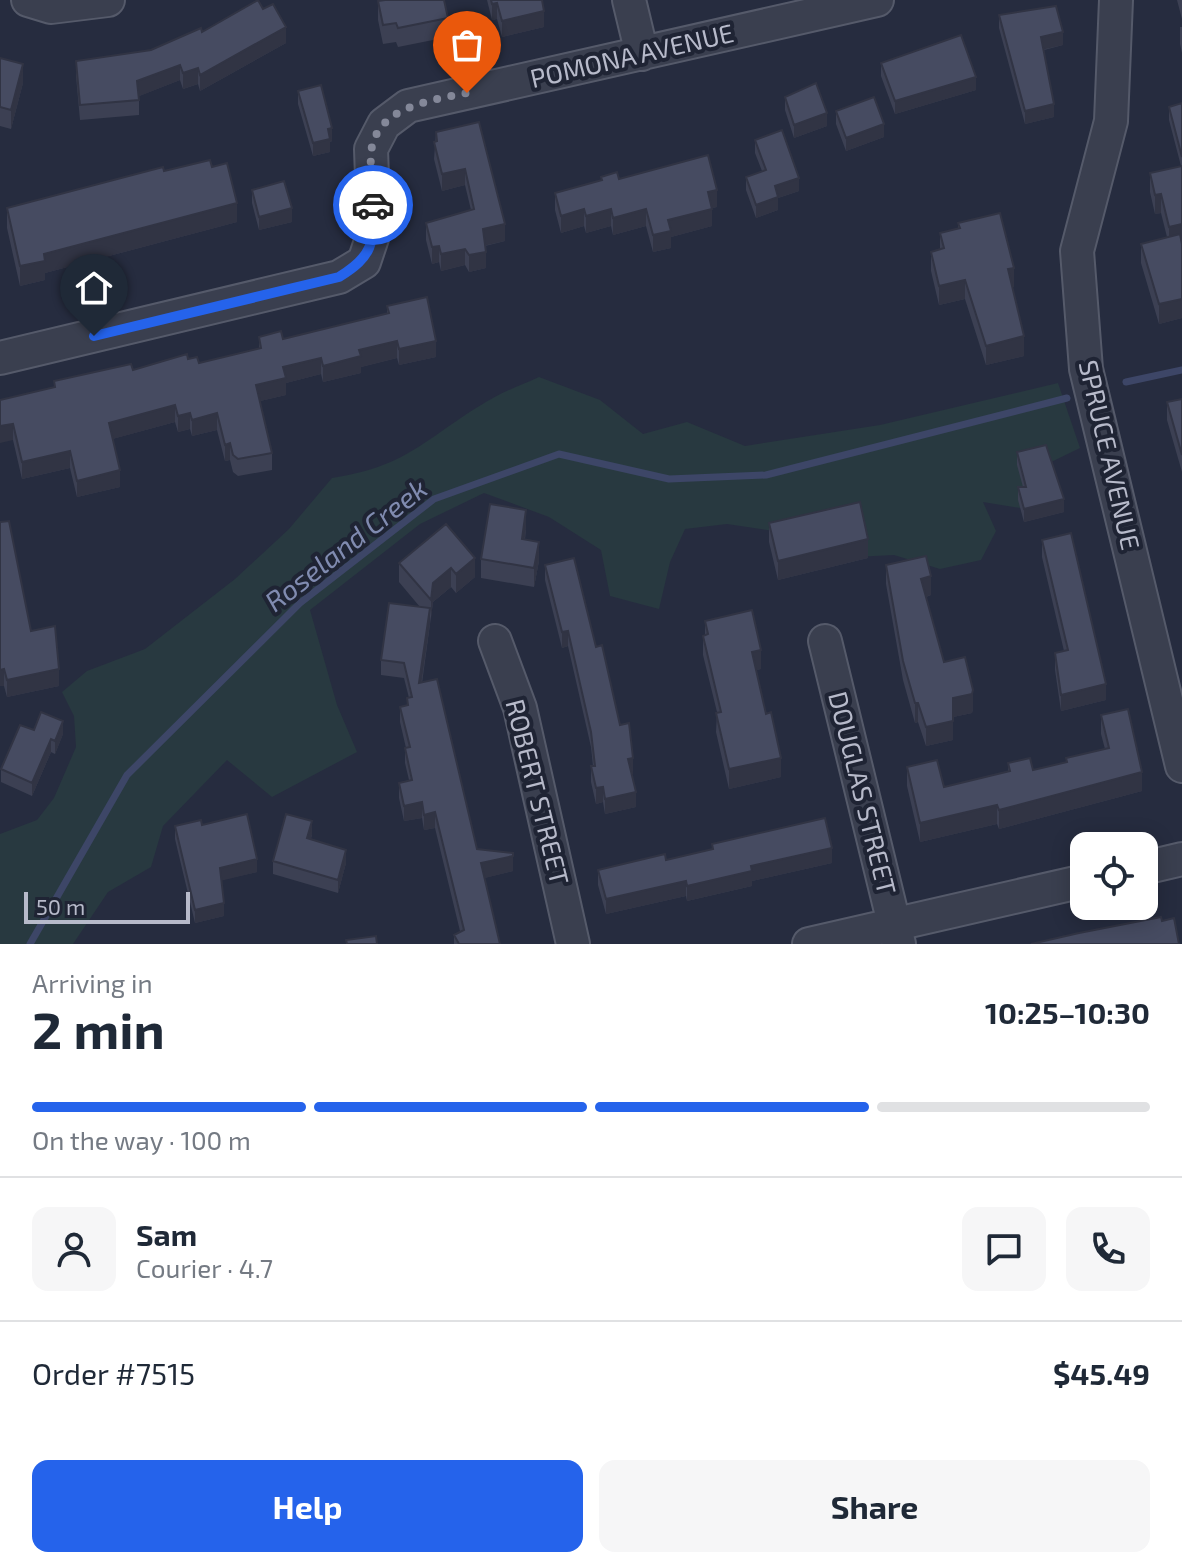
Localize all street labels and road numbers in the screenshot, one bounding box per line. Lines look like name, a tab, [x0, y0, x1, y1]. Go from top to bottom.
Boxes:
street label: POMONA AVENUE	[527, 16, 736, 93]
street label: SPRUCE AVENUE	[1074, 357, 1147, 553]
street label: DOUGLAS STREET	[823, 688, 904, 897]
street label: ROBERT STREET	[500, 696, 577, 888]

